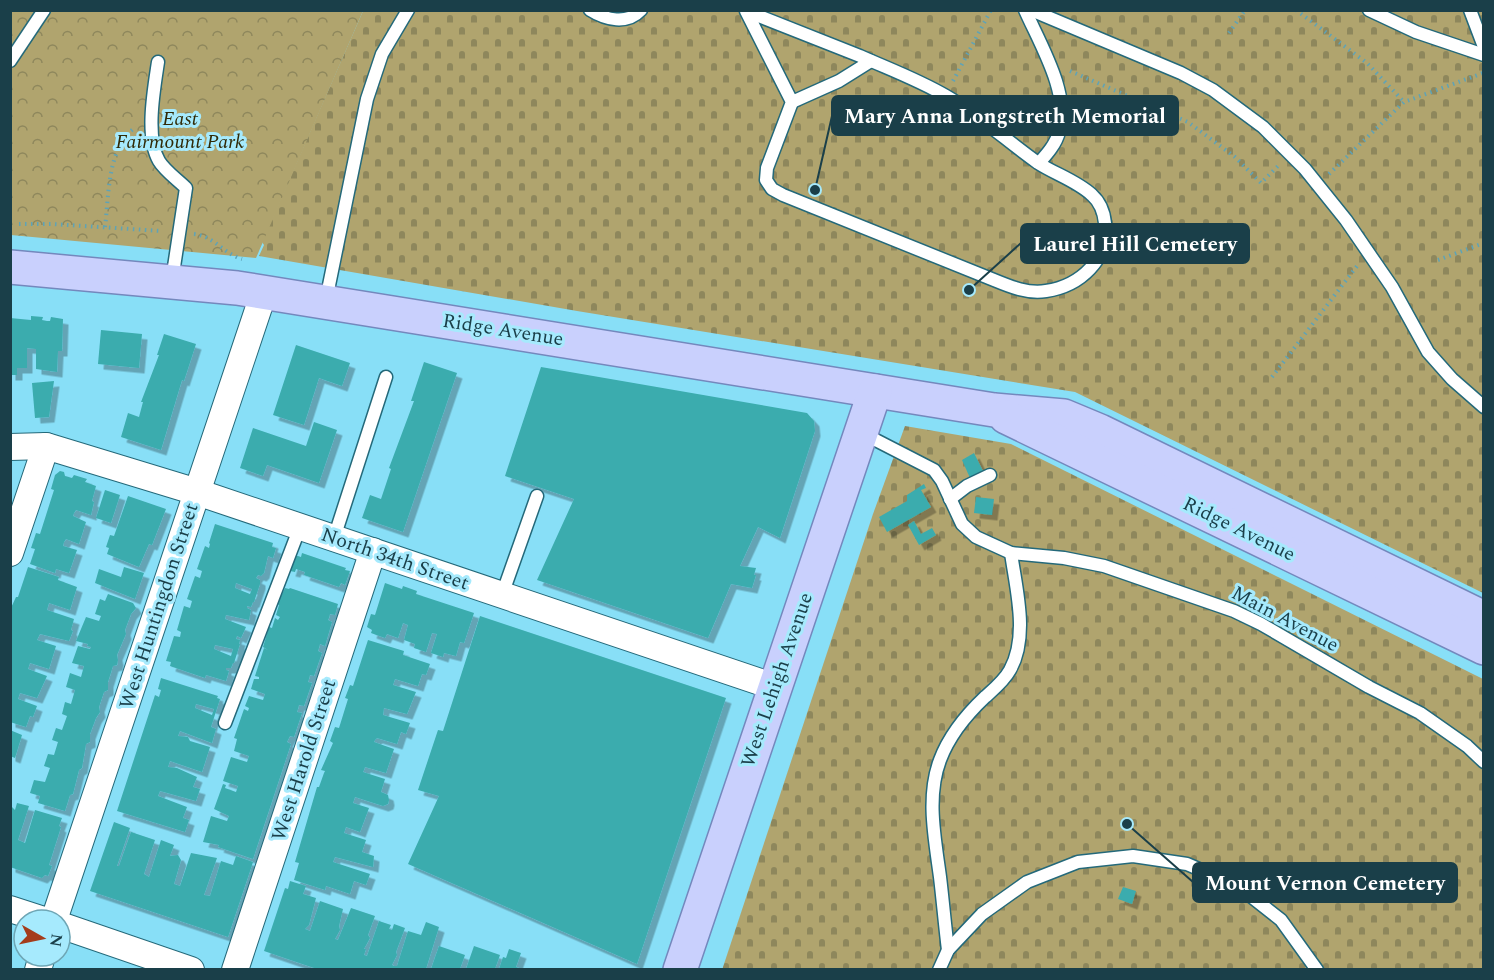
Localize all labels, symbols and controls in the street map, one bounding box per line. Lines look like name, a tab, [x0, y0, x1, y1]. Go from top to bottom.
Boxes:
callout: Mary Anna Longstreth Memorial	[832, 96, 1178, 135]
text: Mary Anna Longstreth Memorial	[844, 101, 1166, 133]
park label: East Fairmount Park	[116, 104, 245, 157]
callout: Laurel Hill Cemetery	[1021, 224, 1249, 263]
text: Laurel Hill Cemetery	[1033, 229, 1238, 261]
street label: Ridge Avenue	[440, 306, 566, 354]
street label: Ridge Avenue	[1178, 489, 1300, 569]
street label: West Huntingdon Street	[111, 499, 207, 713]
street label: North 34th Street	[317, 520, 473, 598]
street label: Main Avenue	[1226, 578, 1344, 660]
street label: West Lehigh Avenue	[733, 589, 821, 771]
street label: West Harold Street	[264, 675, 344, 845]
callout: Mount Vernon Cemetery	[1193, 863, 1457, 902]
text: Mount Vernon Cemetery	[1205, 868, 1446, 900]
north arrow	[12, 908, 72, 968]
text: N	[43, 932, 69, 949]

